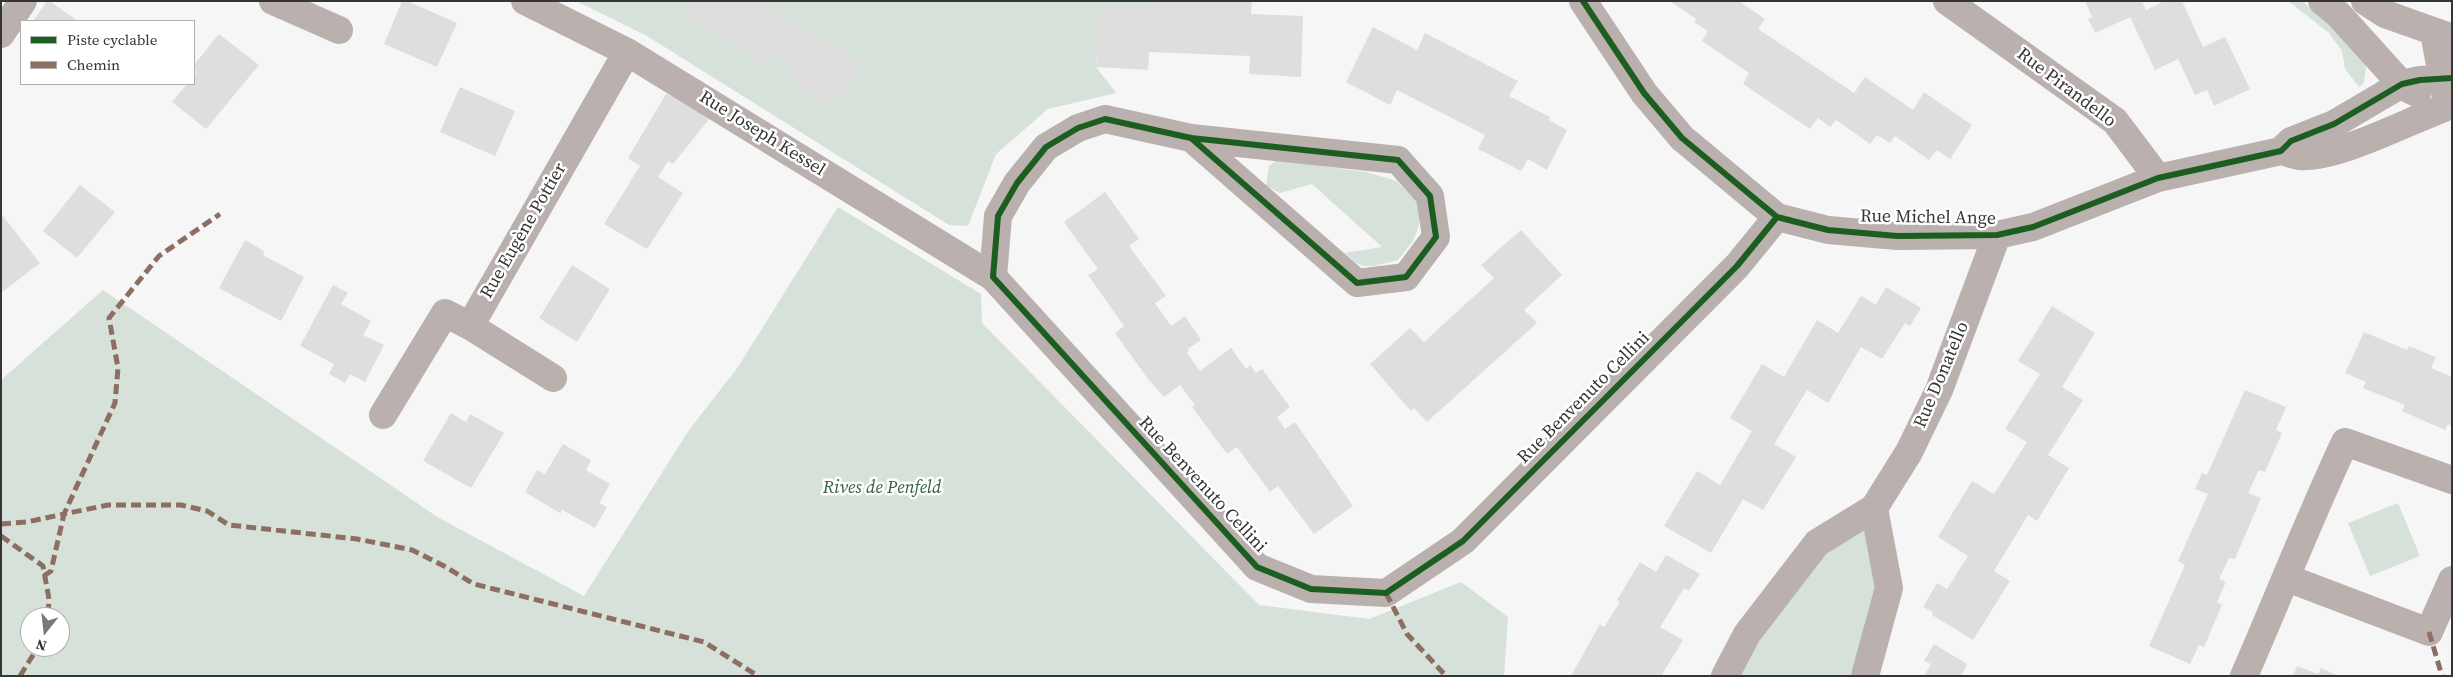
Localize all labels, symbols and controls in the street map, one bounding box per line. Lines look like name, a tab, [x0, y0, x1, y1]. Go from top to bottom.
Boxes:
legend	[20, 20, 195, 85]
text: Piste cyclable	[67, 29, 157, 50]
street label: Rue Pirandello	[2012, 44, 2120, 132]
text: Chemin	[67, 54, 120, 75]
street label: Rue Joseph Kessel	[695, 87, 829, 181]
street label: Rue Eugène Pottier	[476, 159, 572, 303]
street label: Rue Michel Ange	[1860, 206, 1996, 230]
street label: Rue Donatello	[1910, 319, 1974, 431]
street label: Rue Benvenuto Cellini	[1513, 327, 1655, 469]
street label: Rue Benvenuto Cellini	[1133, 413, 1271, 557]
park label: Rives de Penfeld	[823, 477, 941, 499]
north arrow	[20, 607, 70, 657]
text: N	[33, 634, 49, 656]

